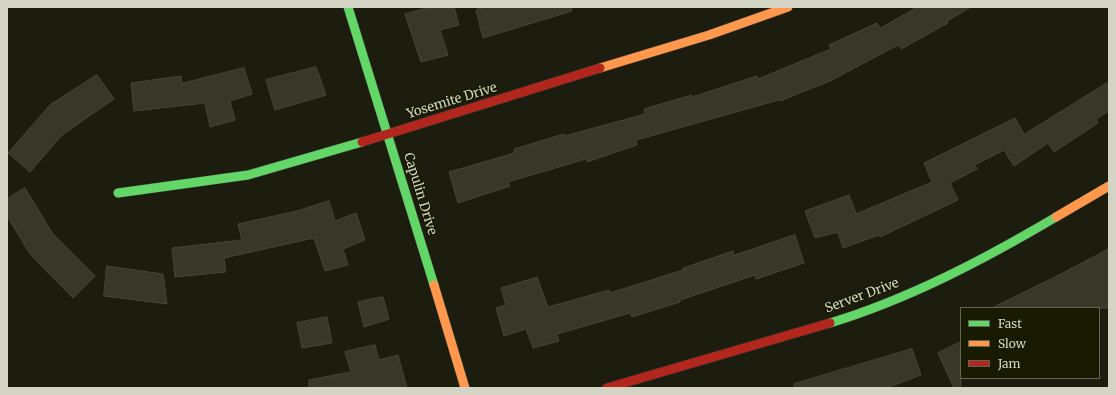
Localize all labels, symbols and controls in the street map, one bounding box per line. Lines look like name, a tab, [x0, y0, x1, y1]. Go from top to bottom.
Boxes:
street label: Yosemite Drive	[405, 80, 499, 122]
street label: Capulin Drive	[400, 151, 440, 237]
street label: Server Drive	[823, 275, 901, 317]
legend	[960, 307, 1100, 379]
text: Fast	[998, 316, 1022, 331]
text: Slow	[998, 336, 1026, 351]
text: Jam	[998, 356, 1020, 371]

